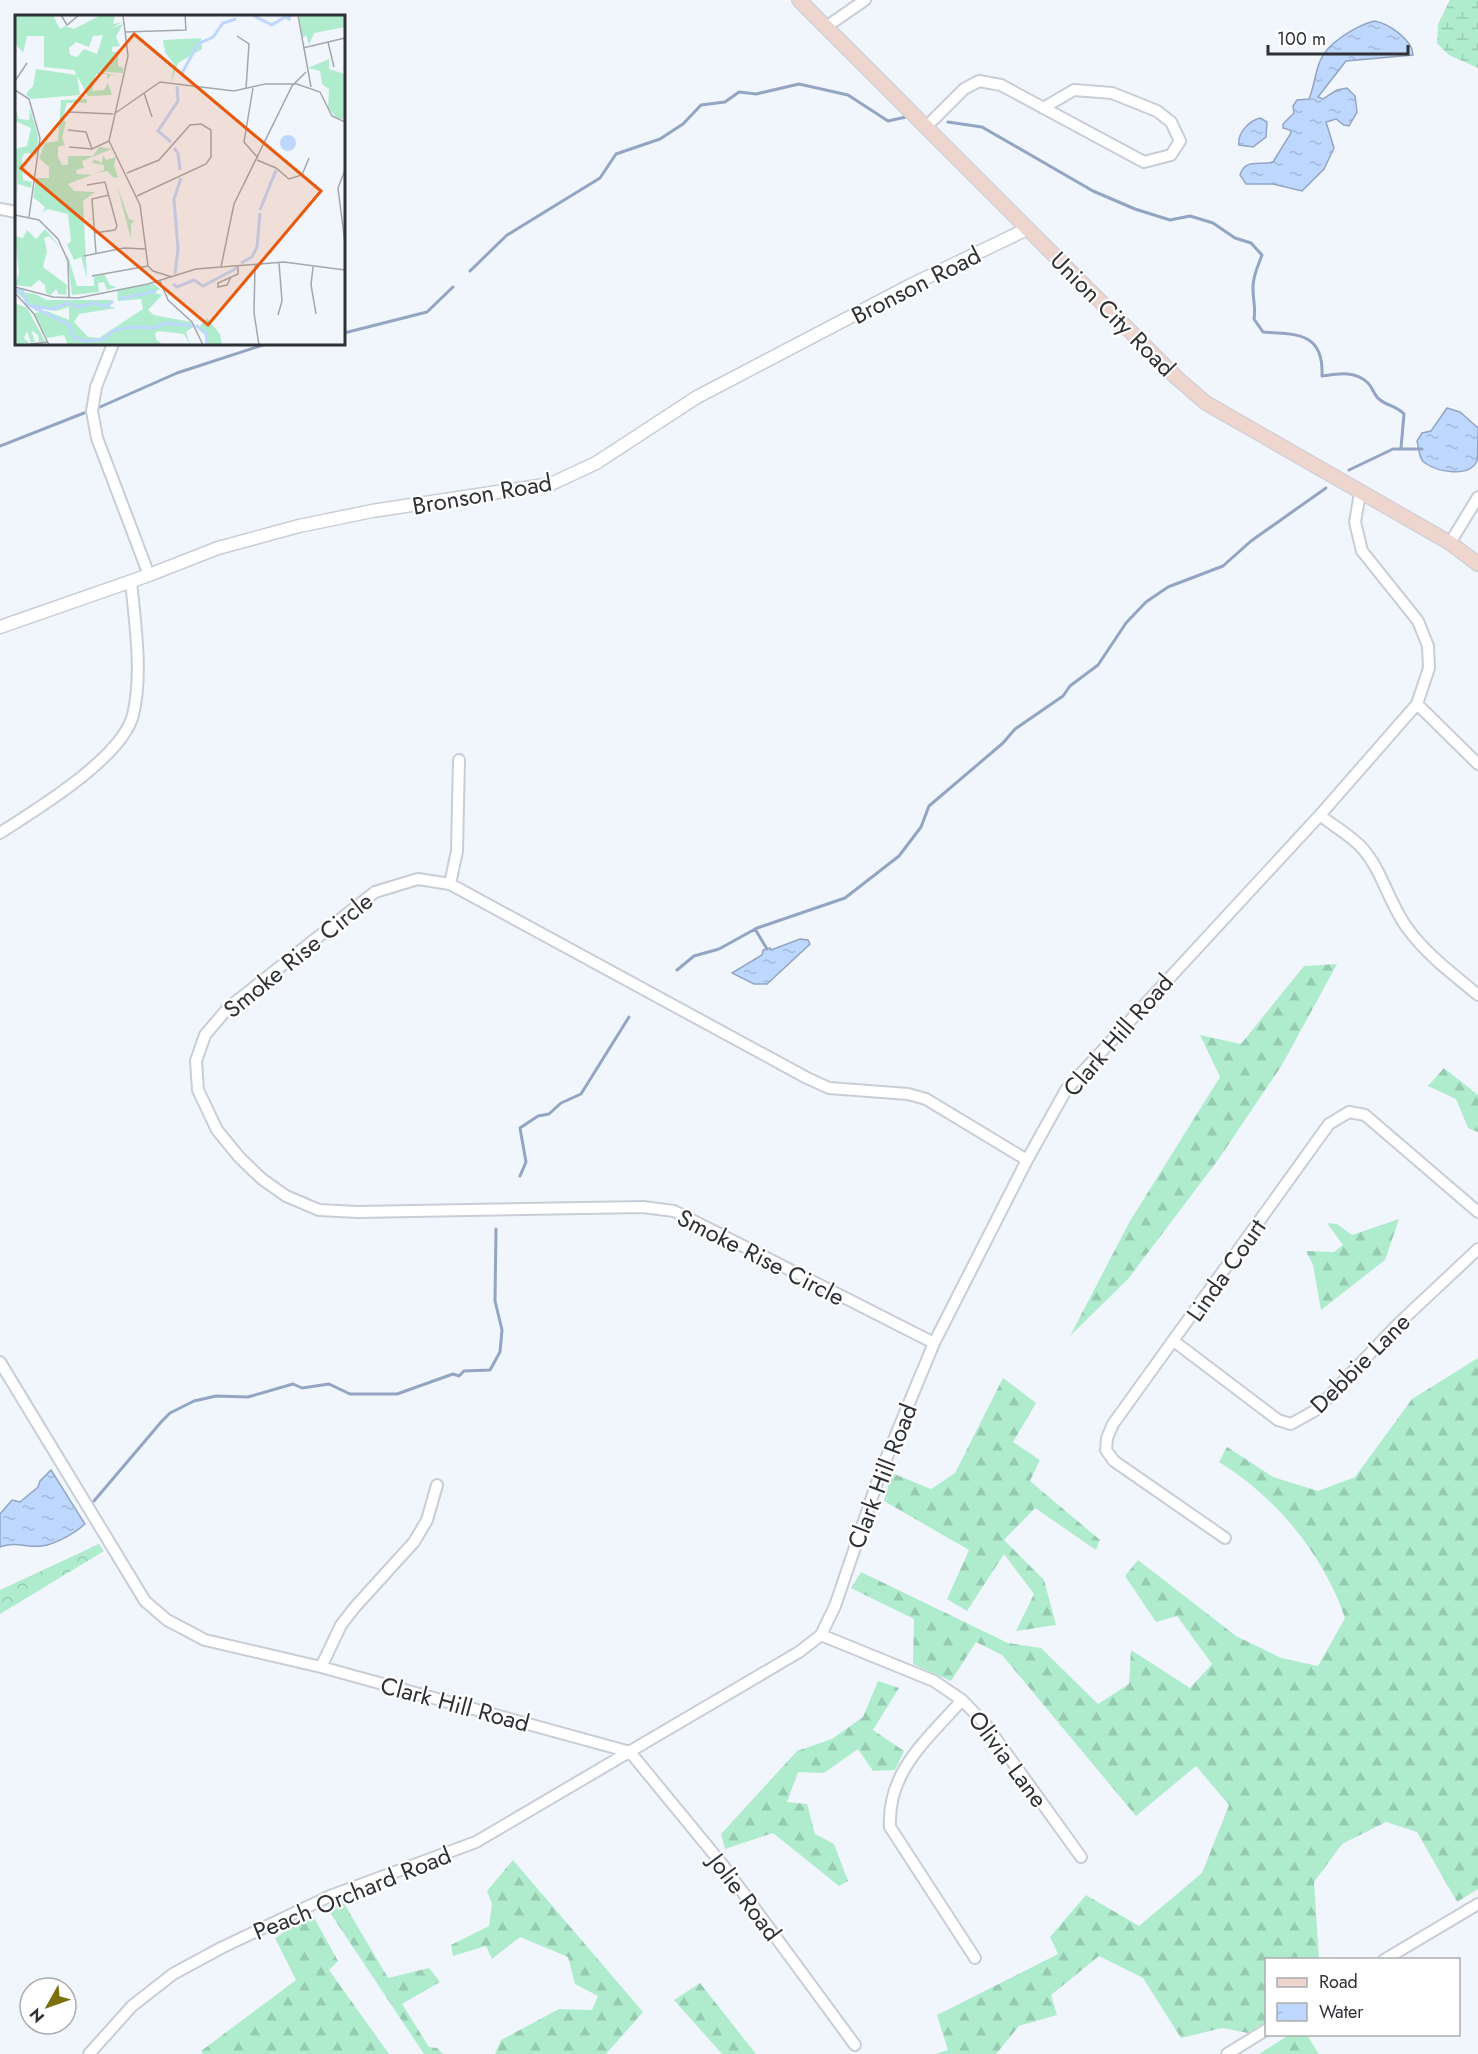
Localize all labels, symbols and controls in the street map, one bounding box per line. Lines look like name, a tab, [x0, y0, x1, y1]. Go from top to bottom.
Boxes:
inset map	[15, 15, 345, 345]
scale bar	[1268, 18, 1408, 56]
text: 100 m	[1277, 26, 1326, 52]
street label: Bronson Road	[845, 237, 987, 333]
street label: Union City Road	[1042, 243, 1184, 385]
street label: Bronson Road	[409, 464, 555, 524]
street label: Smoke Rise Circle	[216, 884, 380, 1026]
street label: Clark Hill Road	[1055, 966, 1181, 1104]
street label: Smoke Rise Circle	[671, 1200, 851, 1314]
street label: Linda Court	[1178, 1211, 1274, 1328]
street label: Debbie Lane	[1302, 1305, 1418, 1421]
street label: Clark Hill Road	[838, 1398, 926, 1554]
street label: Clark Hill Road	[377, 1667, 533, 1741]
street label: Olivia Lane	[960, 1703, 1056, 1815]
street label: Peach Orchard Road	[248, 1837, 456, 1949]
street label: Jolie Road	[699, 1843, 790, 1948]
legend	[1265, 1958, 1460, 2036]
text: Road	[1319, 1969, 1358, 1995]
north arrow	[18, 1976, 78, 2036]
text: Water	[1319, 1999, 1364, 2025]
text: N	[24, 2003, 50, 2028]

